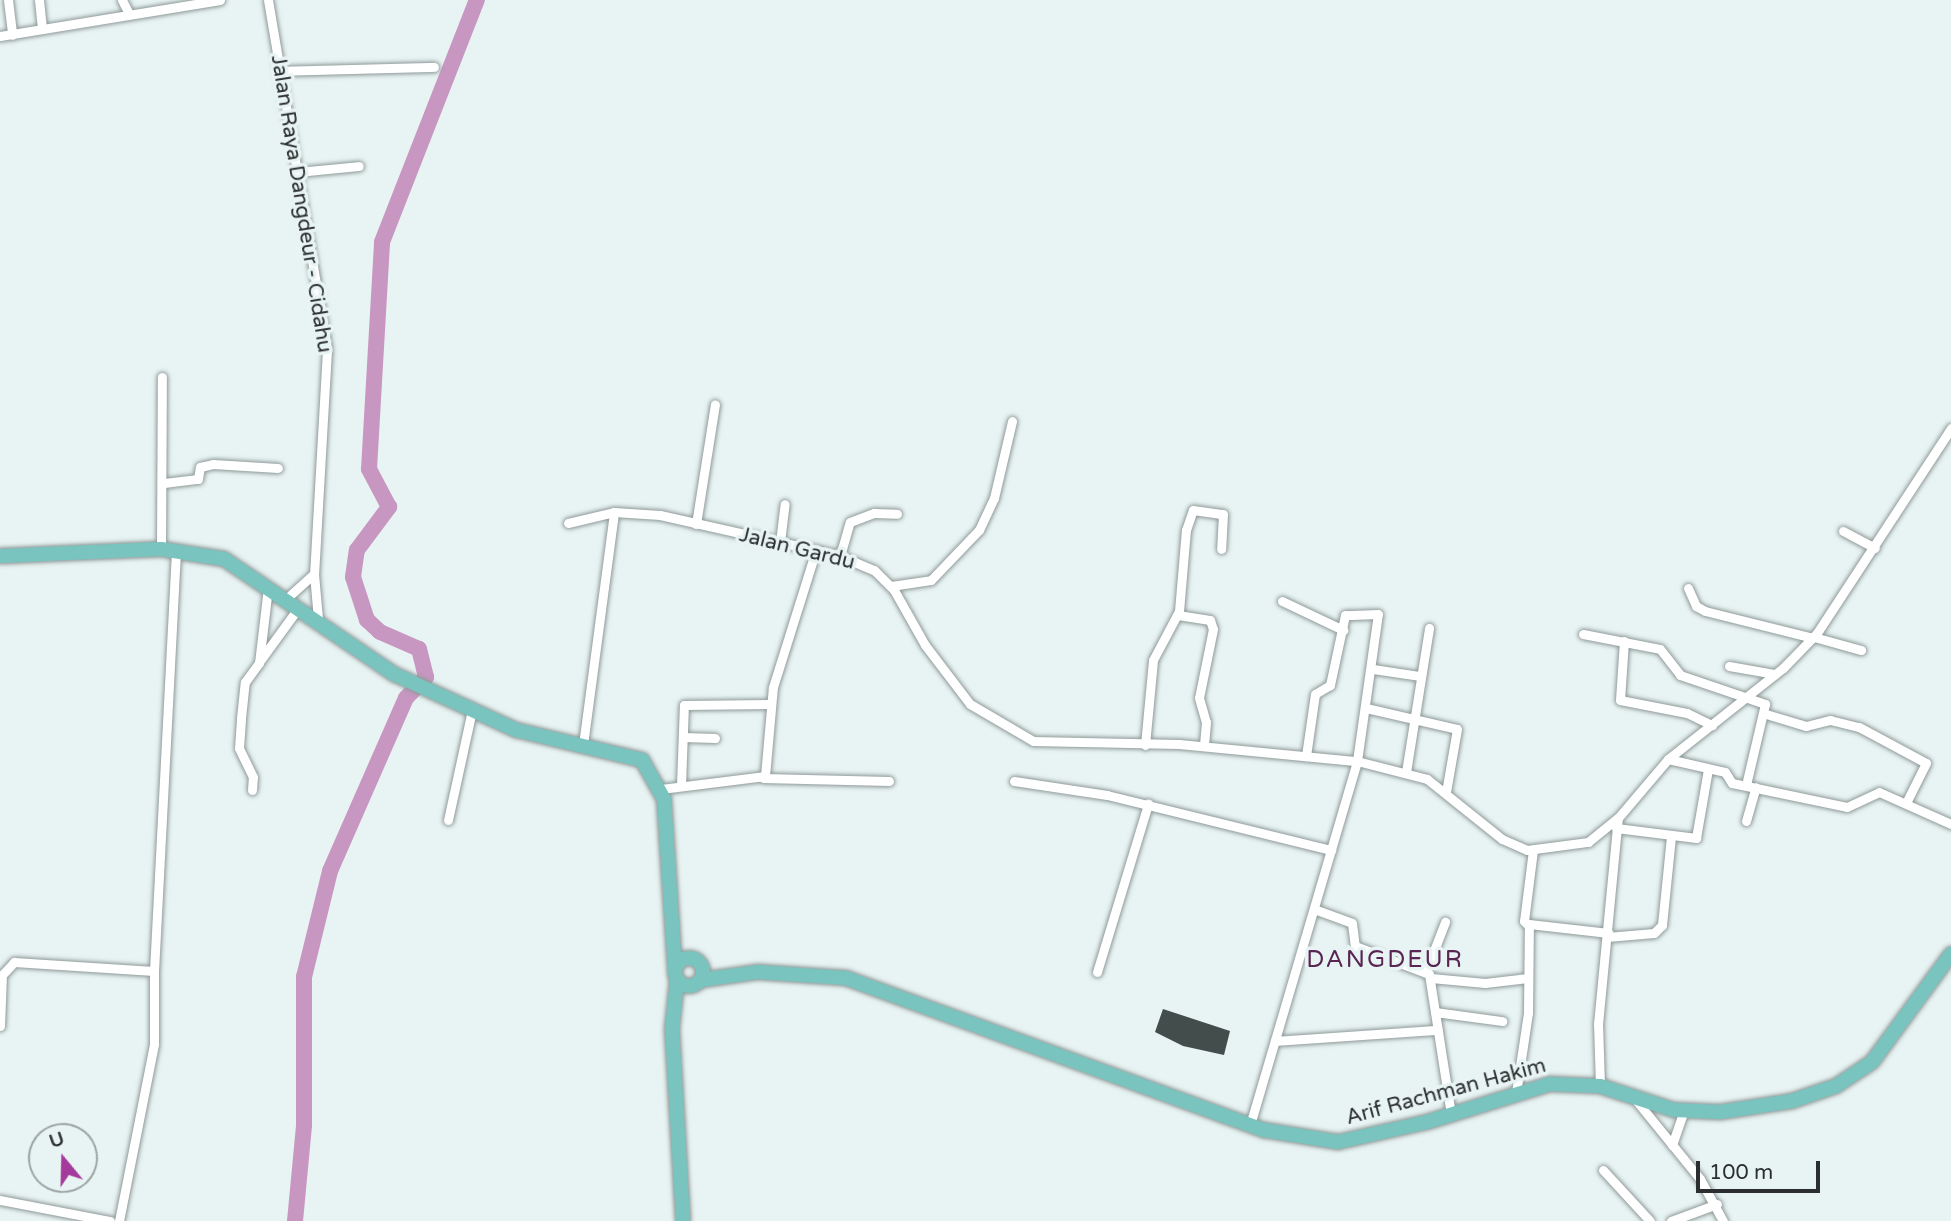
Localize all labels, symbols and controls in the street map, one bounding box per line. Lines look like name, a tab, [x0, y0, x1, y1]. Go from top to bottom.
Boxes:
street label: Jalan Raya Dangdeur - Cidahu	[265, 53, 337, 355]
street label: Jalan Gardu	[737, 522, 857, 576]
district label: DANGDEUR	[1307, 946, 1463, 974]
street label: Arif Rachman Hakim	[1343, 1053, 1549, 1131]
north arrow	[28, 1123, 98, 1193]
text: U	[46, 1127, 67, 1153]
scale bar	[1699, 1148, 1823, 1192]
text: 100 m	[1709, 1160, 1773, 1185]

